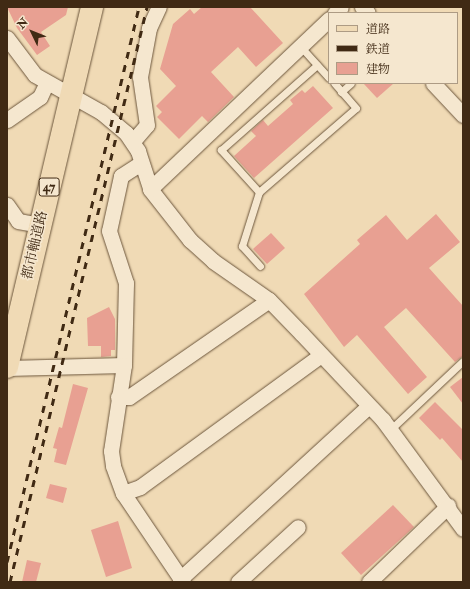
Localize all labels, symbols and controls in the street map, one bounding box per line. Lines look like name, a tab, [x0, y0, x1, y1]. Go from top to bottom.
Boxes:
north arrow	[12, 12, 52, 52]
legend	[328, 12, 458, 84]
text: N	[15, 15, 31, 32]
text: 道路	[366, 22, 390, 37]
text: 鉄道	[366, 42, 390, 57]
text: 建物	[366, 62, 390, 77]
road number: 47	[38, 176, 60, 198]
street label: 都市軸道路	[19, 209, 51, 281]

